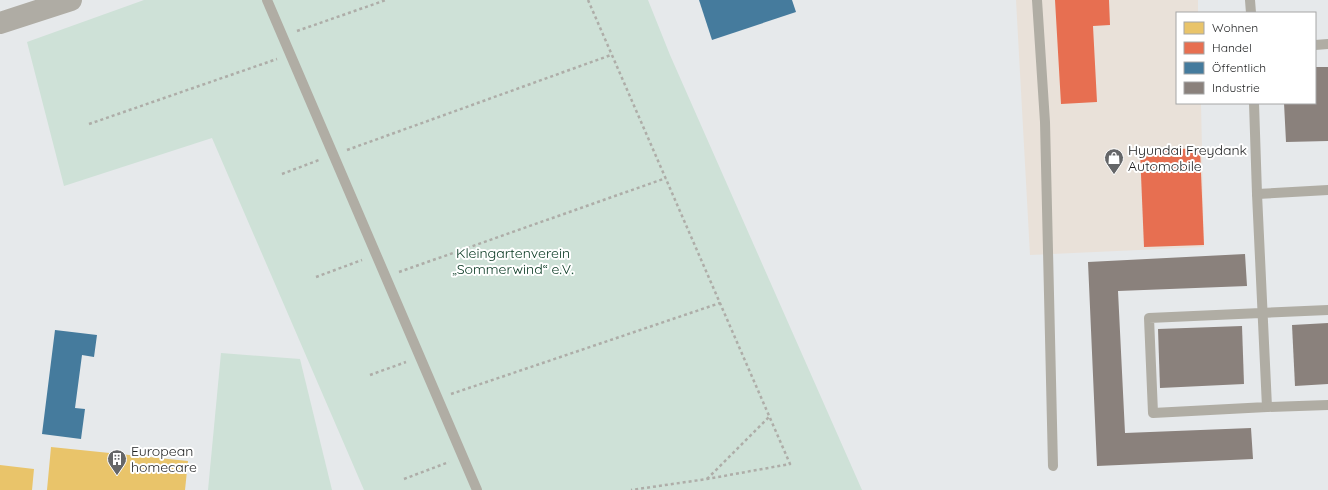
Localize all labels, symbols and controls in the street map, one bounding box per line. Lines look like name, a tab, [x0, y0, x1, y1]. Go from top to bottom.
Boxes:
legend	[1176, 12, 1316, 104]
text: Wohnen	[1212, 20, 1258, 35]
text: Handel	[1212, 40, 1252, 55]
text: Öffentlich	[1212, 60, 1266, 75]
text: Industrie	[1212, 80, 1260, 95]
place label: Hyundai Freydank Automobile	[1128, 141, 1247, 175]
shop icon: Hyundai Freydank Automobile	[1103, 147, 1125, 175]
park label: Kleingartenverein „Sommerwind“ e.V.	[452, 244, 574, 278]
place label: European homecare	[131, 442, 197, 476]
building icon: European homecare	[106, 448, 128, 476]

